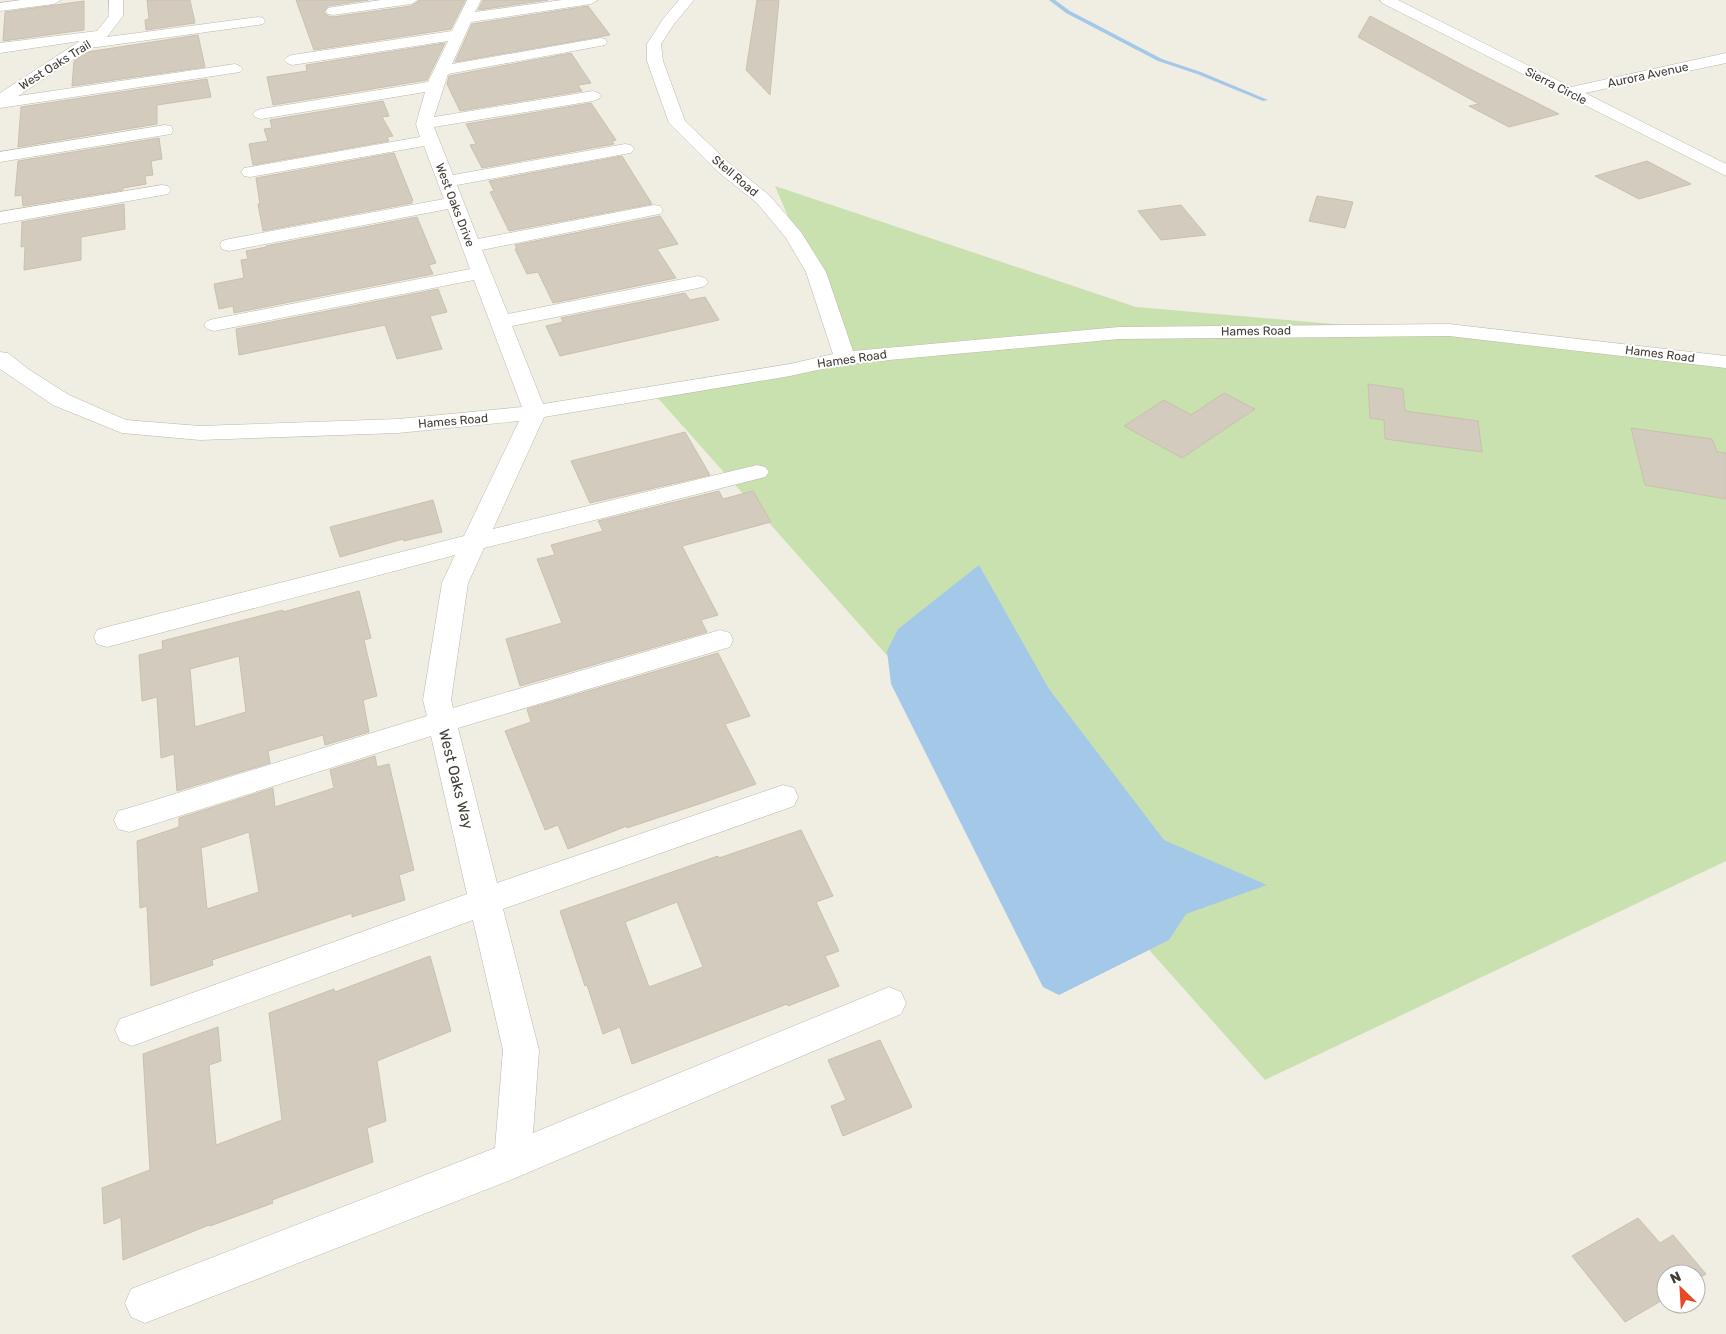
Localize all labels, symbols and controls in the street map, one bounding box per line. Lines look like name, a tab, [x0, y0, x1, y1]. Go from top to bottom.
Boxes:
street label: West Oaks Trail	[16, 37, 94, 93]
street label: Aurora Avenue	[1606, 60, 1690, 90]
street label: Sierra Circle	[1523, 64, 1589, 108]
street label: Stell Road	[709, 153, 761, 199]
street label: West Oaks Drive	[433, 161, 478, 249]
street label: Hames Road	[1221, 323, 1291, 339]
street label: Hames Road	[1624, 343, 1696, 365]
street label: Hames Road	[816, 347, 888, 371]
street label: Hames Road	[417, 411, 489, 431]
street label: West Oaks Way	[435, 727, 477, 831]
north arrow	[1656, 1264, 1706, 1314]
text: N	[1668, 1268, 1684, 1288]

